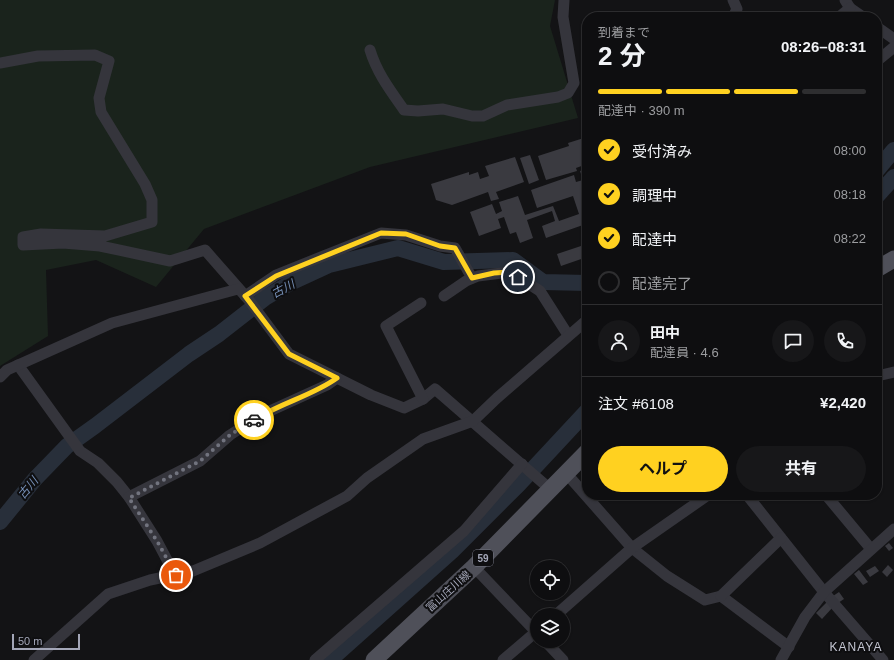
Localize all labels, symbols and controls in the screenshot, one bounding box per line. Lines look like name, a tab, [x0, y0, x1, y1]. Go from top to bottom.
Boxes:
text: 到着まで	[598, 25, 650, 40]
text: 08:26–08:31	[781, 38, 866, 55]
text: 2 分	[598, 41, 646, 71]
text: 配達中 · 390 m	[598, 103, 685, 118]
icon: check	[598, 139, 620, 161]
text: 受付済み	[632, 143, 692, 160]
text: 08:00	[833, 143, 866, 158]
icon: check	[598, 183, 620, 205]
text: 調理中	[632, 187, 677, 204]
text: 08:18	[833, 187, 866, 202]
icon: check	[598, 227, 620, 249]
text: 配達中	[632, 231, 677, 248]
text: 08:22	[833, 231, 866, 246]
pin	[501, 260, 535, 294]
icon: home	[507, 266, 529, 288]
text: 配達完了	[632, 275, 692, 292]
water label: 古川	[269, 276, 299, 301]
button: person	[598, 320, 640, 362]
button: chat	[772, 320, 814, 362]
button: phone	[824, 320, 866, 362]
text: 田中	[650, 324, 680, 341]
text: 配達員 · 4.6	[650, 345, 719, 360]
text: ¥2,420	[820, 394, 866, 411]
text: 注文 #6108	[598, 395, 674, 412]
courier	[234, 400, 274, 440]
icon: car	[243, 409, 265, 431]
button: ヘルプ	[598, 446, 728, 492]
button: 共有	[736, 446, 866, 492]
water label: 古川	[15, 473, 42, 502]
road number: 59	[473, 550, 493, 566]
pin	[159, 558, 193, 592]
map controls	[530, 560, 570, 648]
button: locate	[530, 560, 570, 600]
icon: bag	[165, 564, 187, 586]
street label: 富山庄川線	[424, 568, 472, 614]
button: layers	[530, 608, 570, 648]
scale bar	[12, 632, 80, 651]
text: 50 m	[18, 635, 42, 647]
district label: KANAYA	[830, 640, 882, 654]

